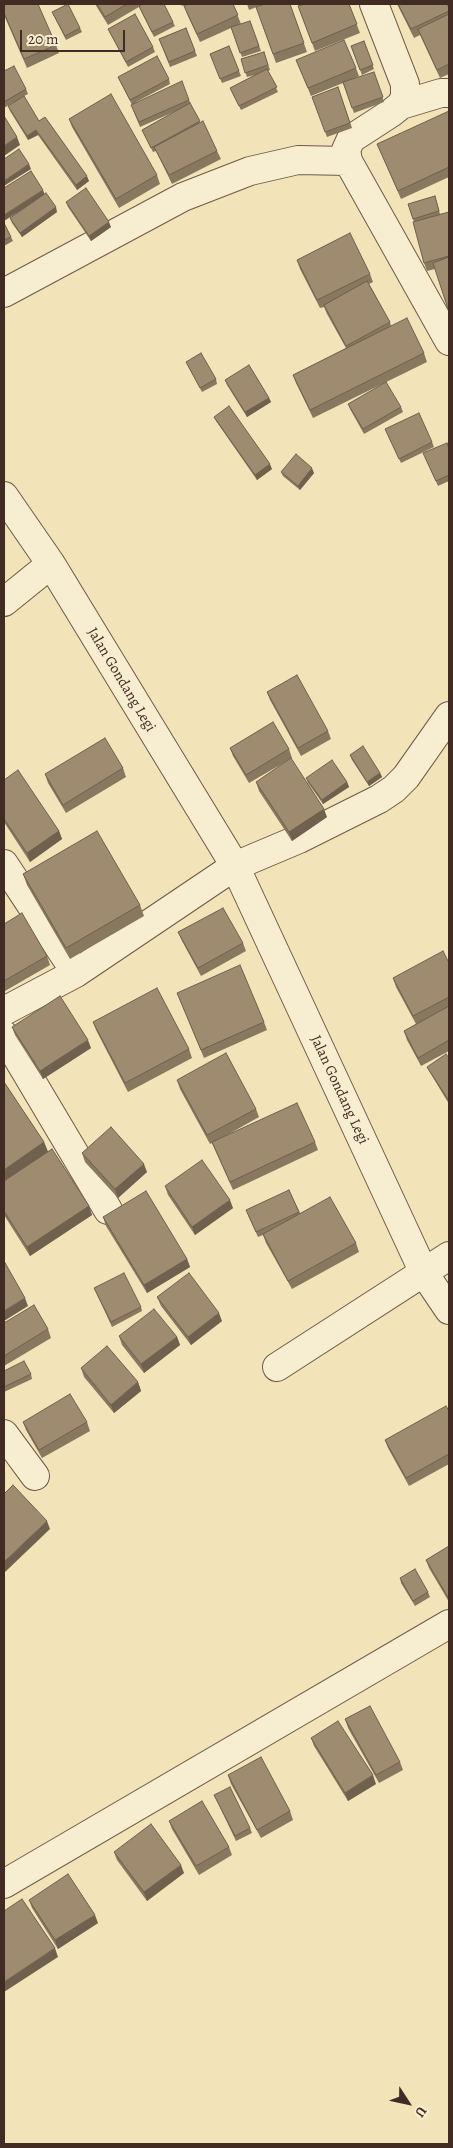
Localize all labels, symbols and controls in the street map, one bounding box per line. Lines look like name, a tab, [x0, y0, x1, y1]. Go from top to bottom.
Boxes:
scale bar	[22, 20, 128, 52]
text: 20 m	[28, 29, 59, 49]
street label: Jalan Gondang Legi	[83, 625, 159, 735]
street label: Jalan Gondang Legi	[306, 1033, 372, 1147]
north arrow	[383, 2078, 433, 2128]
text: U	[410, 2103, 431, 2121]

